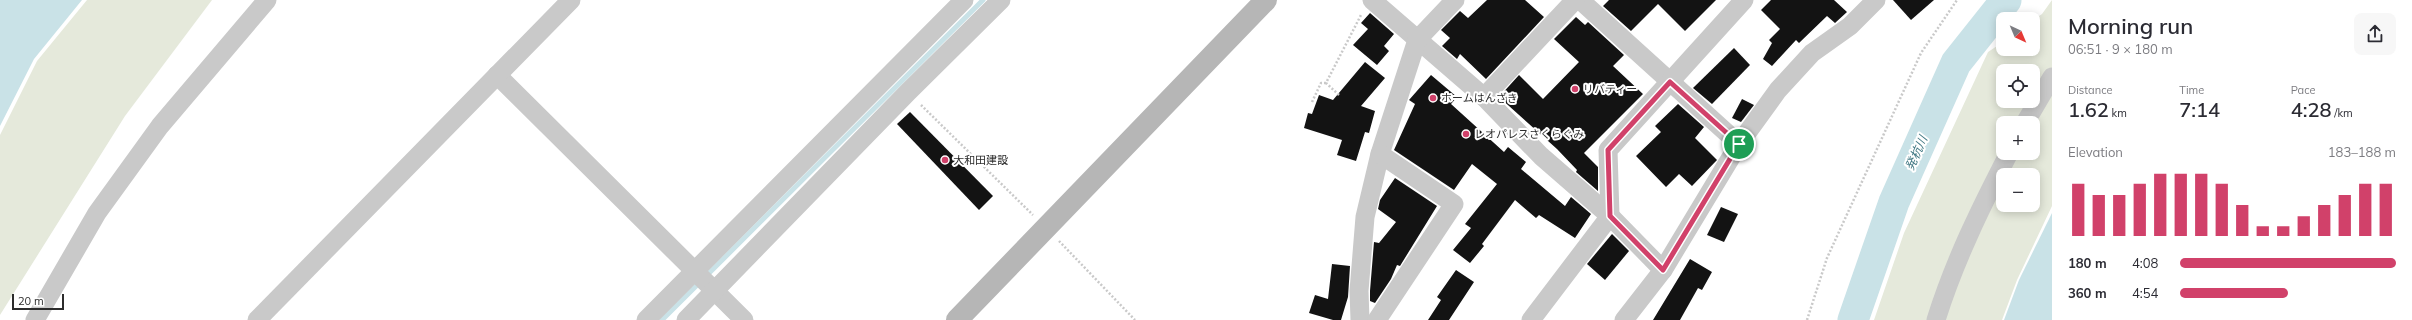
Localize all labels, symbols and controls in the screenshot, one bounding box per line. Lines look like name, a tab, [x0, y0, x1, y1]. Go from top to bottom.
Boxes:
north arrow	[1996, 12, 2040, 56]
map controls	[1996, 12, 2040, 212]
text: Morning run	[2068, 12, 2193, 40]
button: share	[2354, 13, 2396, 55]
text: 06:51 · 9 × 180 m	[2068, 41, 2173, 57]
button: locate	[1996, 64, 2040, 108]
place label: リバティー	[1583, 82, 1637, 96]
text: Distance	[2068, 83, 2112, 97]
text: Time	[2179, 83, 2204, 97]
text: Pace	[2291, 83, 2315, 97]
marker: リバティー	[1570, 84, 1580, 94]
place label: ホームはんざき	[1441, 91, 1518, 105]
marker: ホームはんざき	[1428, 93, 1438, 103]
text: 1.62	[2068, 97, 2109, 122]
text: 7:14	[2179, 97, 2220, 122]
text: 4:28	[2291, 97, 2331, 122]
text: km	[2109, 106, 2127, 120]
text: /km	[2331, 106, 2353, 120]
button: +	[1996, 116, 2040, 160]
place label: レオパレスさくらぐみ	[1474, 127, 1584, 141]
pin	[1722, 127, 1756, 161]
marker: レオパレスさくらぐみ	[1461, 129, 1471, 139]
water label: 発杭川	[1902, 132, 1931, 173]
icon: arrive	[1728, 133, 1750, 155]
text: Elevation	[2068, 144, 2123, 160]
text: 183–188 m	[2328, 144, 2396, 160]
place label: 大和田建設	[953, 153, 1008, 167]
marker: 大和田建設	[940, 155, 950, 165]
button: −	[1996, 168, 2040, 212]
text: 180 m	[2068, 255, 2107, 271]
text: 4:08	[2132, 255, 2158, 271]
text: 360 m	[2068, 285, 2107, 301]
text: 4:54	[2132, 285, 2158, 301]
scale bar	[12, 292, 64, 311]
text: 20 m	[18, 294, 44, 308]

